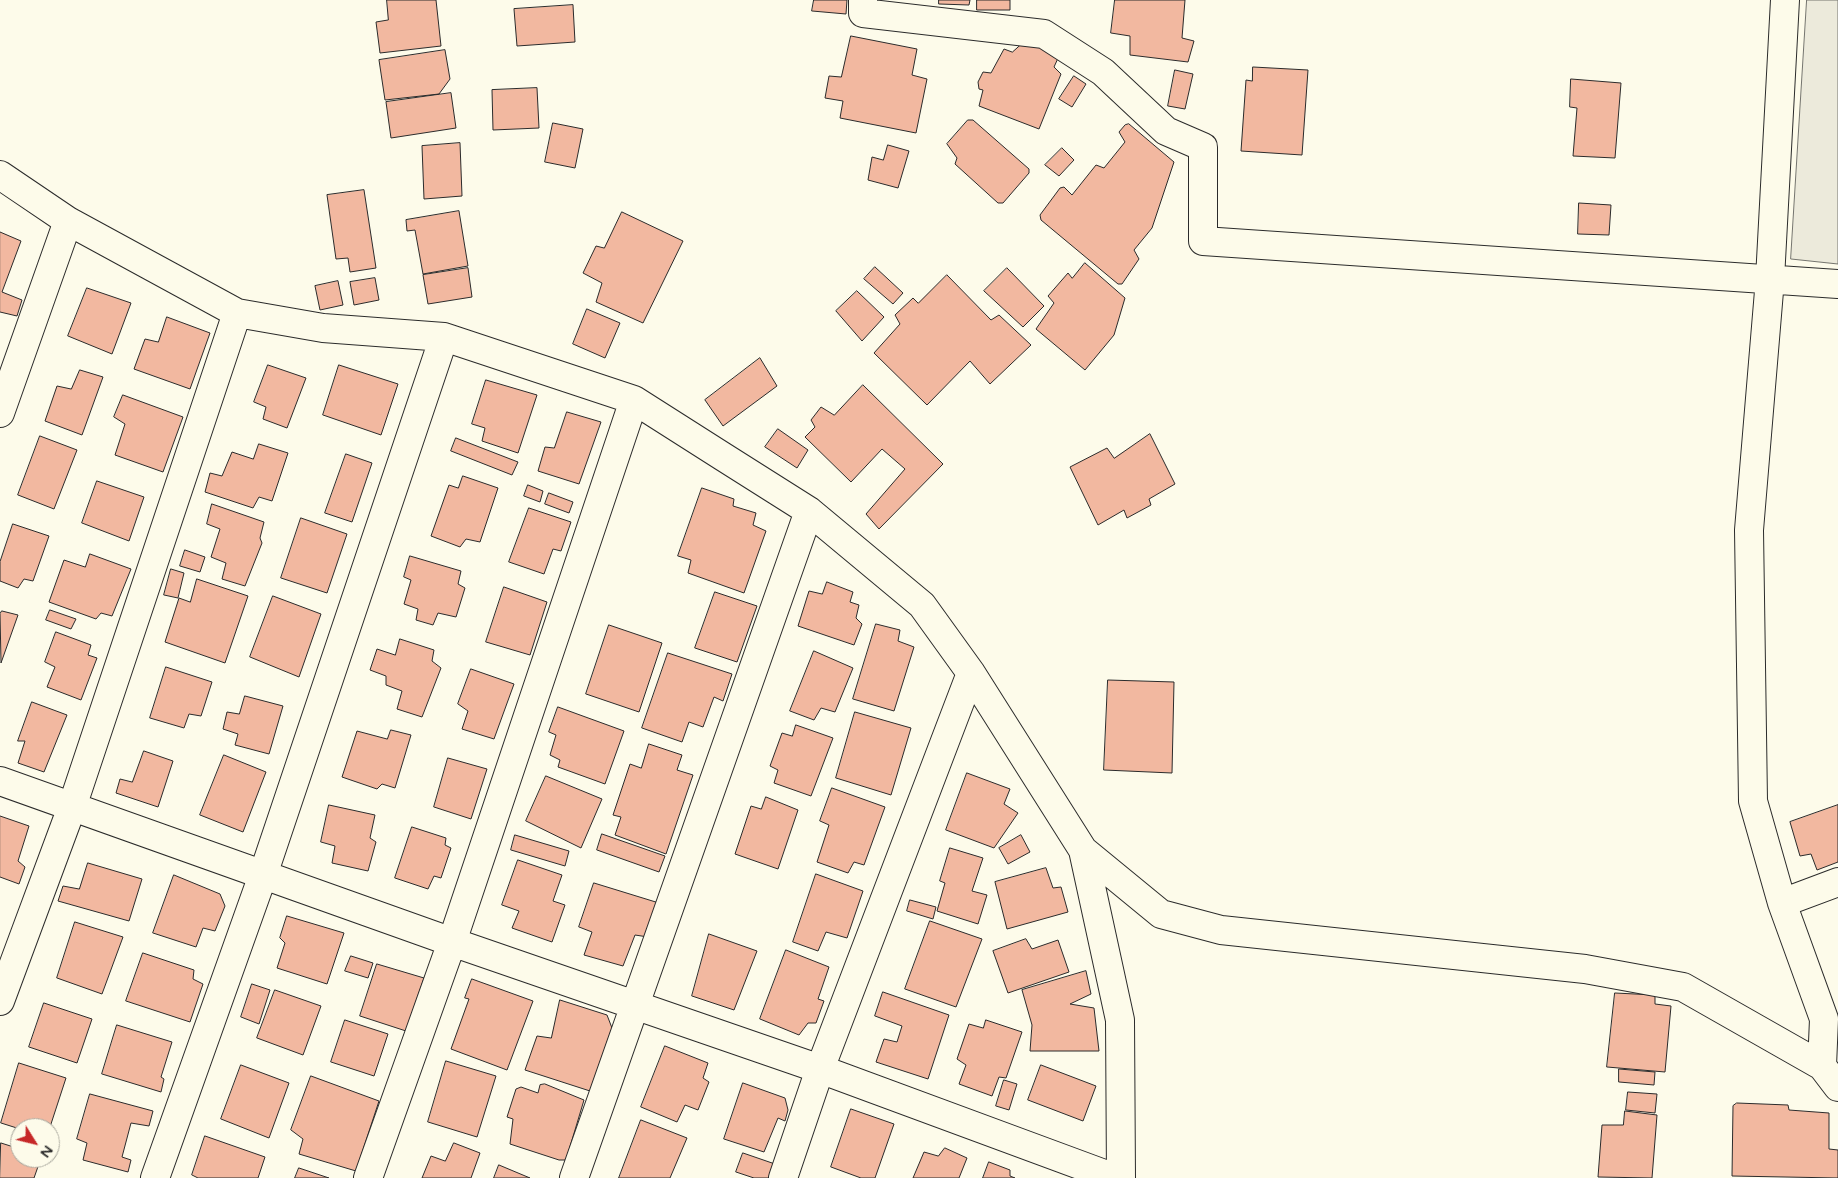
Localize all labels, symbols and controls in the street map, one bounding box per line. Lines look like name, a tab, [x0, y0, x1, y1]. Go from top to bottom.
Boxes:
north arrow	[10, 1118, 60, 1168]
text: N	[37, 1142, 57, 1161]

